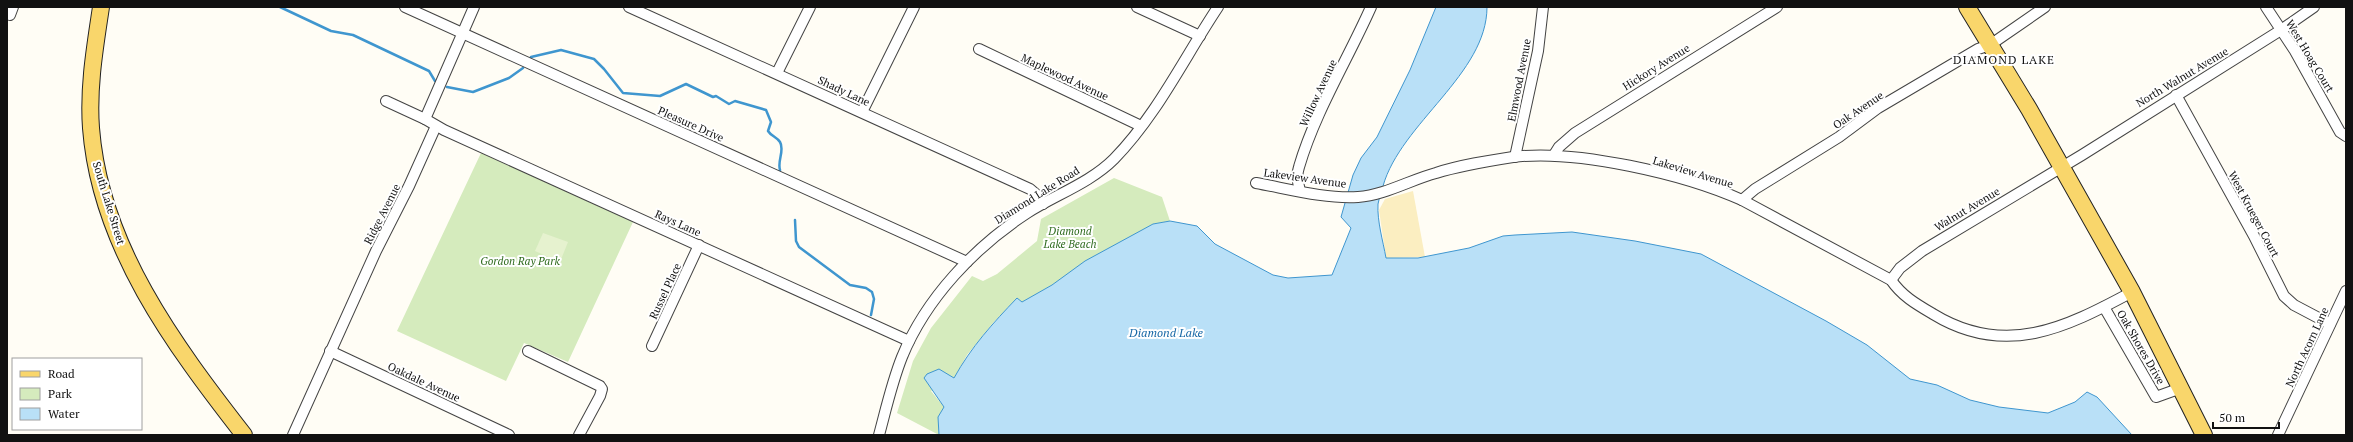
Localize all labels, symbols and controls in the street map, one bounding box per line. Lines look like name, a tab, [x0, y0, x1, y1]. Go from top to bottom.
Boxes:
street label: West Hoag Court	[2283, 17, 2337, 95]
street label: Elmwood Avenue	[1504, 37, 1534, 122]
street label: Hickory Avenue	[1620, 41, 1693, 93]
street label: North Walnut Avenue	[2133, 44, 2231, 110]
street label: Maplewood Avenue	[1019, 51, 1111, 104]
district label: DIAMOND LAKE	[1953, 52, 2055, 67]
street label: Willow Avenue	[1296, 57, 1340, 129]
street label: Shady Lane	[816, 73, 873, 109]
street label: Oak Avenue	[1830, 88, 1886, 132]
street label: Pleasure Drive	[656, 103, 727, 145]
street label: Lakeview Avenue	[1651, 153, 1735, 191]
street label: South Lake Street	[90, 160, 128, 246]
street label: Diamond Lake Road	[992, 163, 1082, 227]
street label: Lakeview Avenue	[1263, 165, 1348, 191]
street label: West Krueger Court	[2225, 169, 2283, 259]
street label: Ridge Avenue	[361, 181, 403, 247]
street label: Walnut Avenue	[1932, 184, 2003, 234]
street label: Rays Lane	[653, 207, 704, 240]
park label: Diamond Lake Beach	[1043, 224, 1096, 251]
park label: Gordon Ray Park	[480, 254, 560, 268]
street label: Russel Place	[646, 260, 684, 321]
street label: North Acorn Lane	[2282, 304, 2332, 389]
street label: Oak Shores Drive	[2114, 307, 2168, 387]
water label: Diamond Lake	[1128, 325, 1204, 340]
legend	[12, 358, 142, 430]
street label: Oakdale Avenue	[386, 359, 463, 405]
text: Road	[48, 366, 75, 381]
text: Park	[48, 386, 73, 401]
scale bar	[2213, 404, 2279, 430]
text: Water	[48, 406, 80, 421]
text: 50 m	[2219, 410, 2246, 425]

